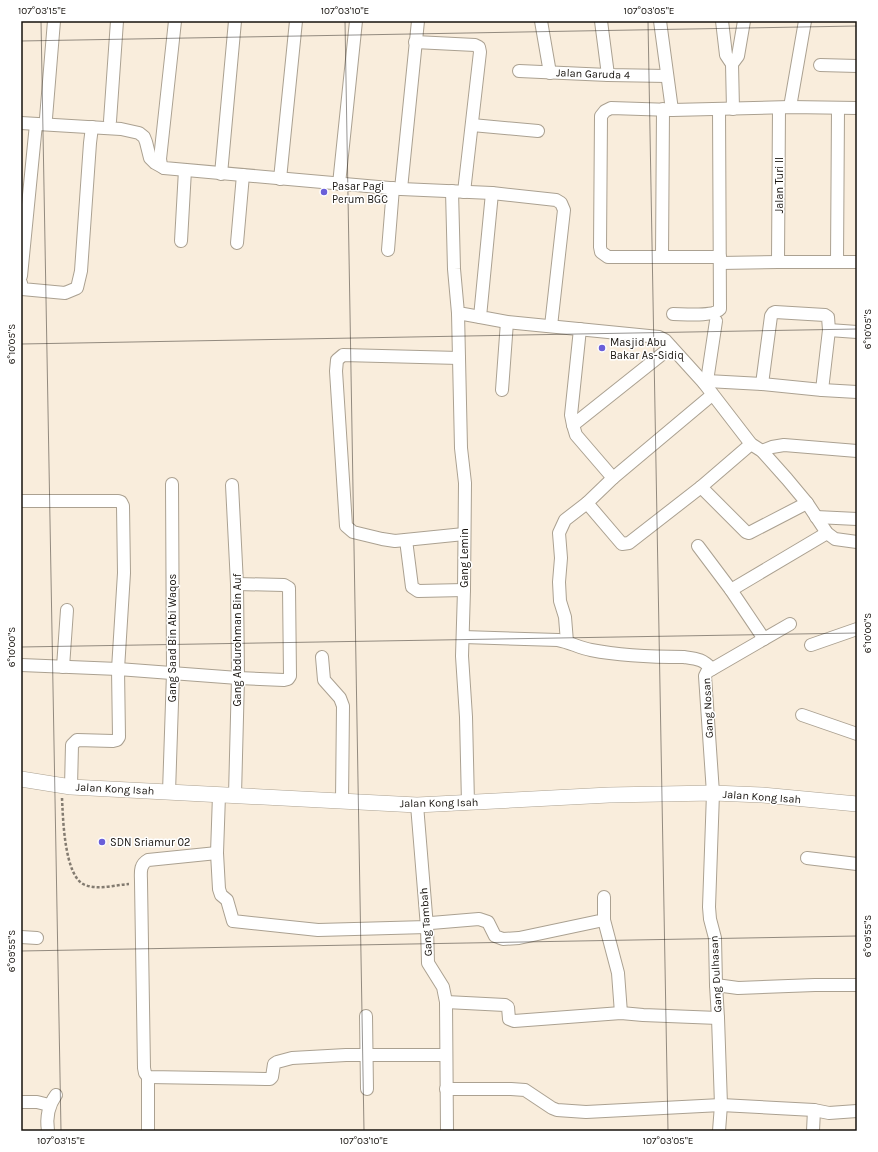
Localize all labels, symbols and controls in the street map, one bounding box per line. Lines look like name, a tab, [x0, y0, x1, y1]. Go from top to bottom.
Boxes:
text: 107°03'15"E	[18, 5, 66, 17]
text: 107°03'10"E	[321, 5, 369, 17]
text: 107°03'05"E	[624, 5, 674, 17]
street label: Jalan Garuda 4	[556, 66, 630, 82]
street label: Jalan Turi II	[773, 157, 786, 213]
place label: Pasar Pagi Perum BGC	[332, 180, 388, 206]
marker: Pasar Pagi Perum BGC	[319, 187, 329, 197]
text: 6°10'05"S	[862, 309, 874, 349]
text: 6°10'05"S	[6, 324, 18, 364]
place label: Masjid Abu Bakar As-Sidiq	[610, 336, 684, 362]
marker: Masjid Abu Bakar As-Sidiq	[597, 343, 607, 353]
street label: Gang Lemin	[458, 528, 471, 588]
street label: Gang Abdurohman Bin Auf	[231, 573, 244, 706]
street label: Gang Saad Bin Abi Waqos	[166, 574, 179, 702]
text: 6°10'00"S	[862, 613, 874, 653]
text: 6°10'00"S	[6, 627, 18, 667]
street label: Gang Nosan	[700, 677, 716, 739]
street label: Jalan Kong Isah	[75, 780, 155, 798]
street label: Jalan Kong Isah	[722, 788, 802, 806]
street label: Jalan Kong Isah	[400, 796, 478, 810]
place label: SDN Sriamur 02	[110, 836, 190, 849]
marker: SDN Sriamur 02	[97, 837, 107, 847]
street label: Gang Tambah	[417, 887, 435, 957]
text: 6°09'55"S	[862, 915, 874, 957]
text: 6°09'55"S	[6, 930, 18, 972]
street label: Gang Dulhasan	[707, 935, 725, 1013]
text: 107°03'15"E	[37, 1135, 85, 1147]
text: 107°03'10"E	[340, 1135, 388, 1147]
text: 107°03'05"E	[643, 1135, 693, 1147]

